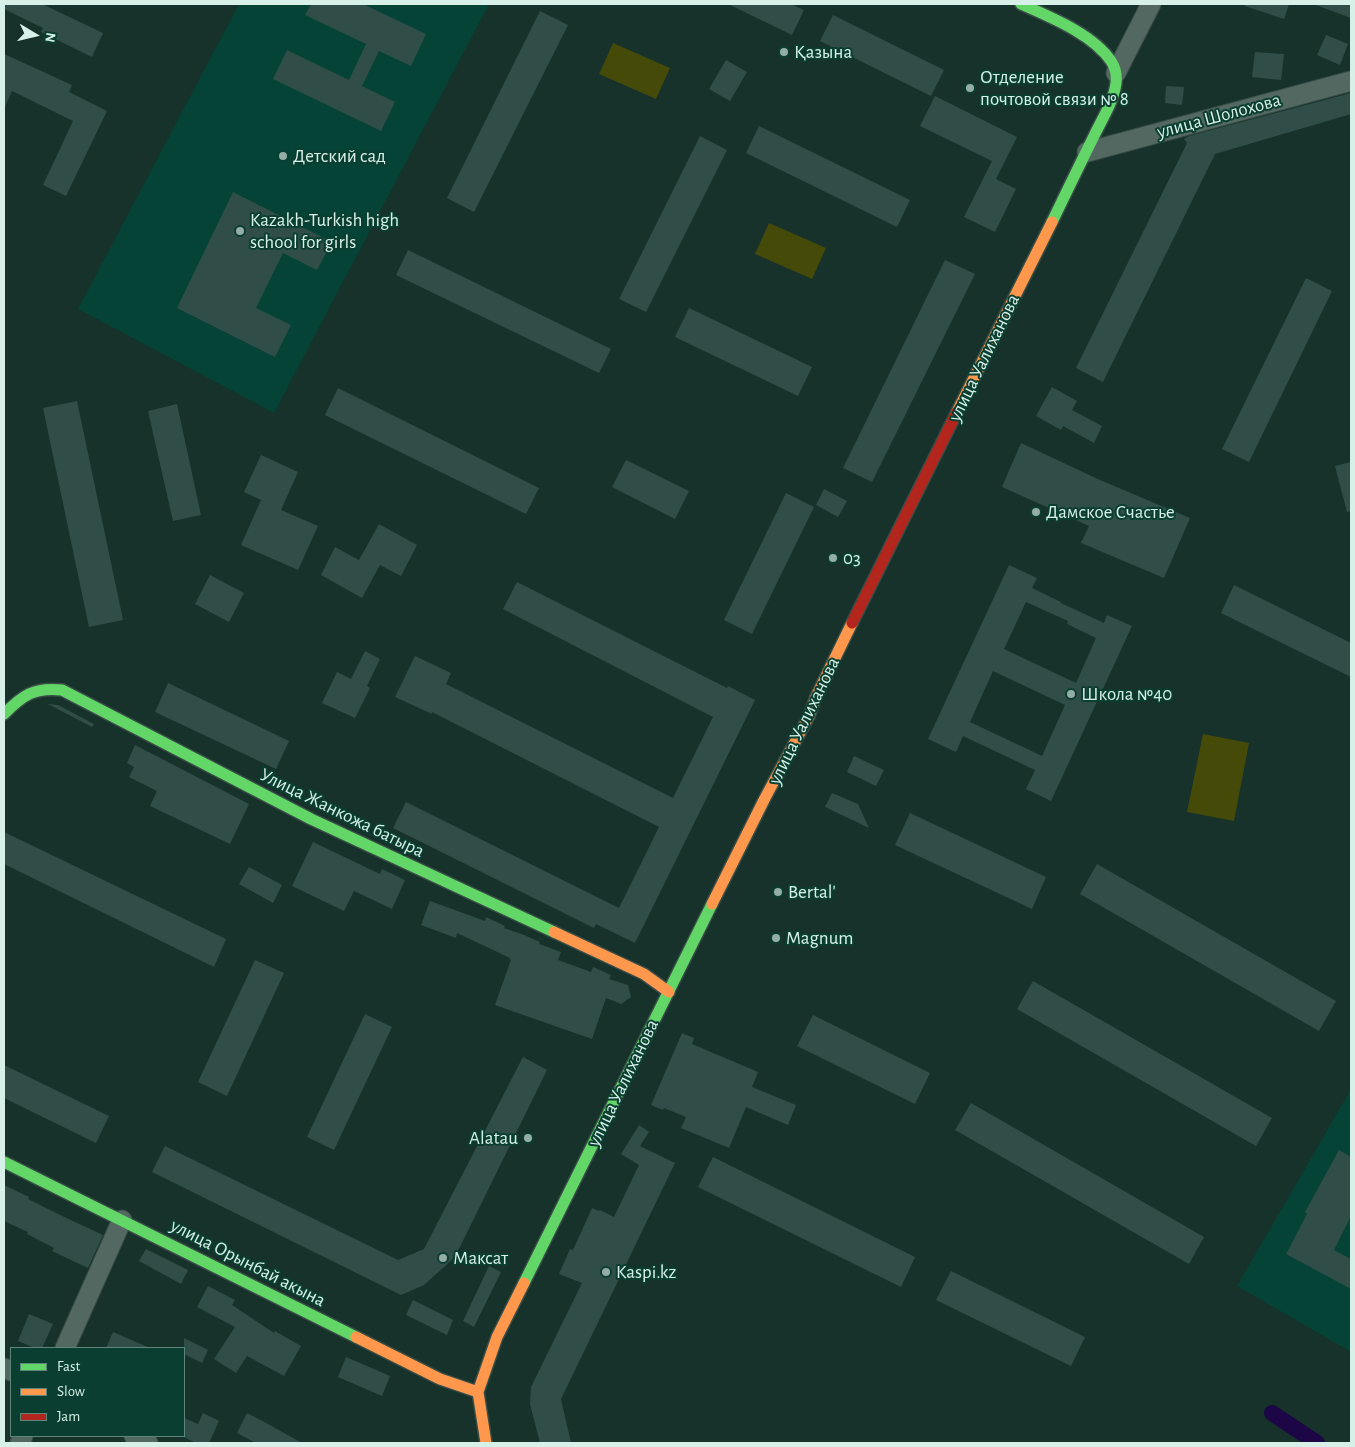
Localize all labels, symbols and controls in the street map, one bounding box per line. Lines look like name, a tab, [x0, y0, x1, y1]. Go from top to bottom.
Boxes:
north arrow	[10, 10, 60, 60]
text: N	[42, 31, 57, 43]
place label: Қазына	[794, 41, 852, 63]
marker: Қазына	[778, 46, 790, 58]
place label: Отделение почтовой связи № 8	[980, 66, 1129, 110]
marker: Отделение почтовой связи № 8	[964, 82, 976, 94]
street label: улица Шолохова	[1155, 89, 1283, 143]
place label: Детский сад	[293, 145, 386, 167]
marker: Детский сад	[277, 150, 289, 162]
place label: Kazakh-Turkish high school for girls	[250, 209, 399, 253]
marker: Kazakh-Turkish high school for girls	[234, 225, 246, 237]
street label: улица Уалиханова	[943, 291, 1025, 425]
place label: Дамское Счастье	[1046, 501, 1175, 523]
marker: Дамское Счастье	[1030, 506, 1042, 518]
place label: 03	[843, 547, 861, 569]
marker: 03	[827, 552, 839, 564]
street label: улица Уалиханова	[763, 654, 845, 788]
place label: Школа №40	[1081, 683, 1172, 705]
marker: Школа №40	[1065, 688, 1077, 700]
street label: Улица Жанкожа батыра	[256, 763, 428, 863]
place label: Bertal'	[788, 881, 836, 903]
marker: Bertal'	[772, 886, 784, 898]
place label: Magnum	[786, 927, 853, 949]
marker: Magnum	[770, 932, 782, 944]
street label: улица Уалиханова	[582, 1016, 664, 1150]
place label: Alatau	[469, 1127, 518, 1149]
marker: Alatau	[522, 1132, 534, 1144]
street label: улица Орынбай акына	[167, 1214, 329, 1312]
place label: Максат	[453, 1247, 508, 1269]
marker: Максат	[437, 1252, 449, 1264]
place label: Kaspi.kz	[616, 1261, 676, 1283]
marker: Kaspi.kz	[600, 1266, 612, 1278]
legend	[10, 1347, 185, 1437]
text: Fast	[57, 1359, 80, 1374]
text: Slow	[57, 1384, 85, 1399]
text: Jam	[57, 1409, 80, 1424]

